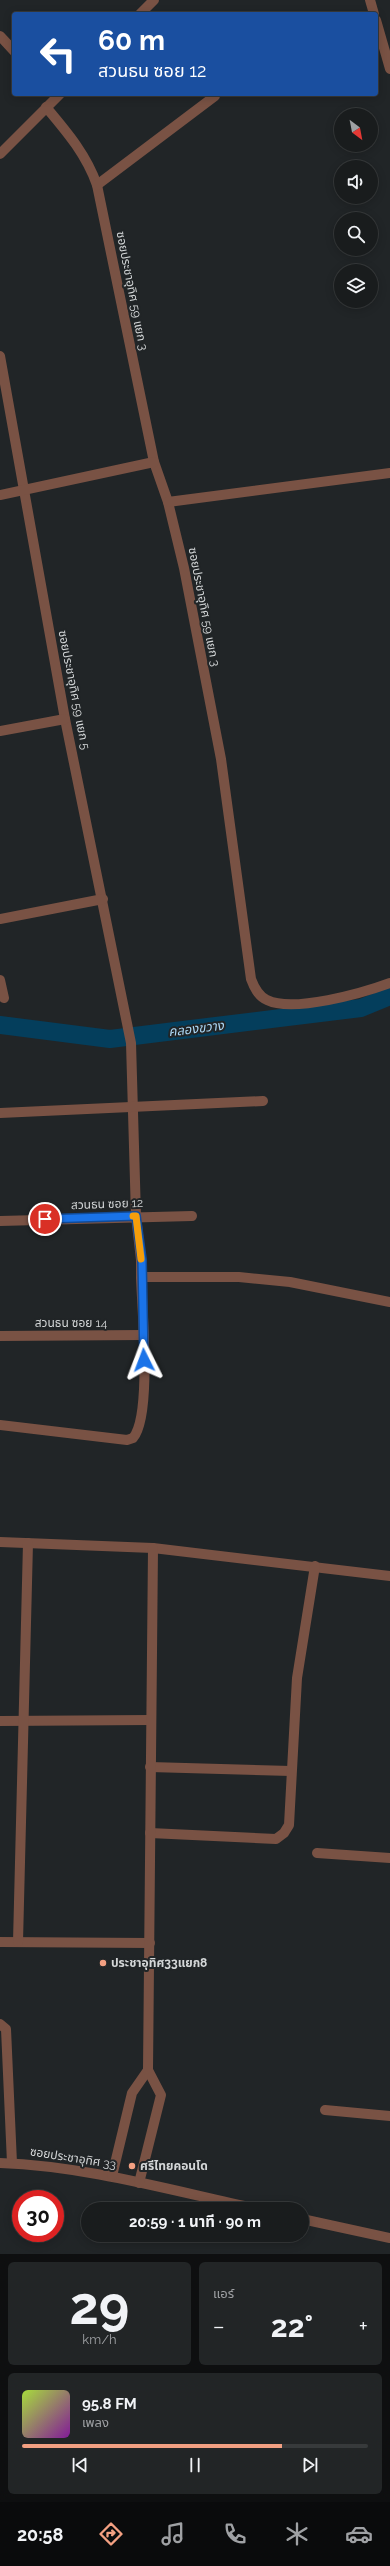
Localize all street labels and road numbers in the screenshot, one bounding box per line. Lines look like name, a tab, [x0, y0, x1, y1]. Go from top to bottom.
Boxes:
street label: ซอยประชาอุทิศ 59 แยก 3	[114, 230, 150, 352]
street label: ซอยประชาอุทิศ 59 แยก 3	[186, 546, 222, 668]
street label: ซอยประชาอุทิศ 59 แยก 5	[56, 629, 93, 751]
street label: สวนธน ซอย 12	[71, 1196, 143, 1212]
street label: สวนธน ซอย 14	[35, 1316, 108, 1330]
street label: ซอยประชาอุทิศ 33	[29, 2144, 117, 2172]

